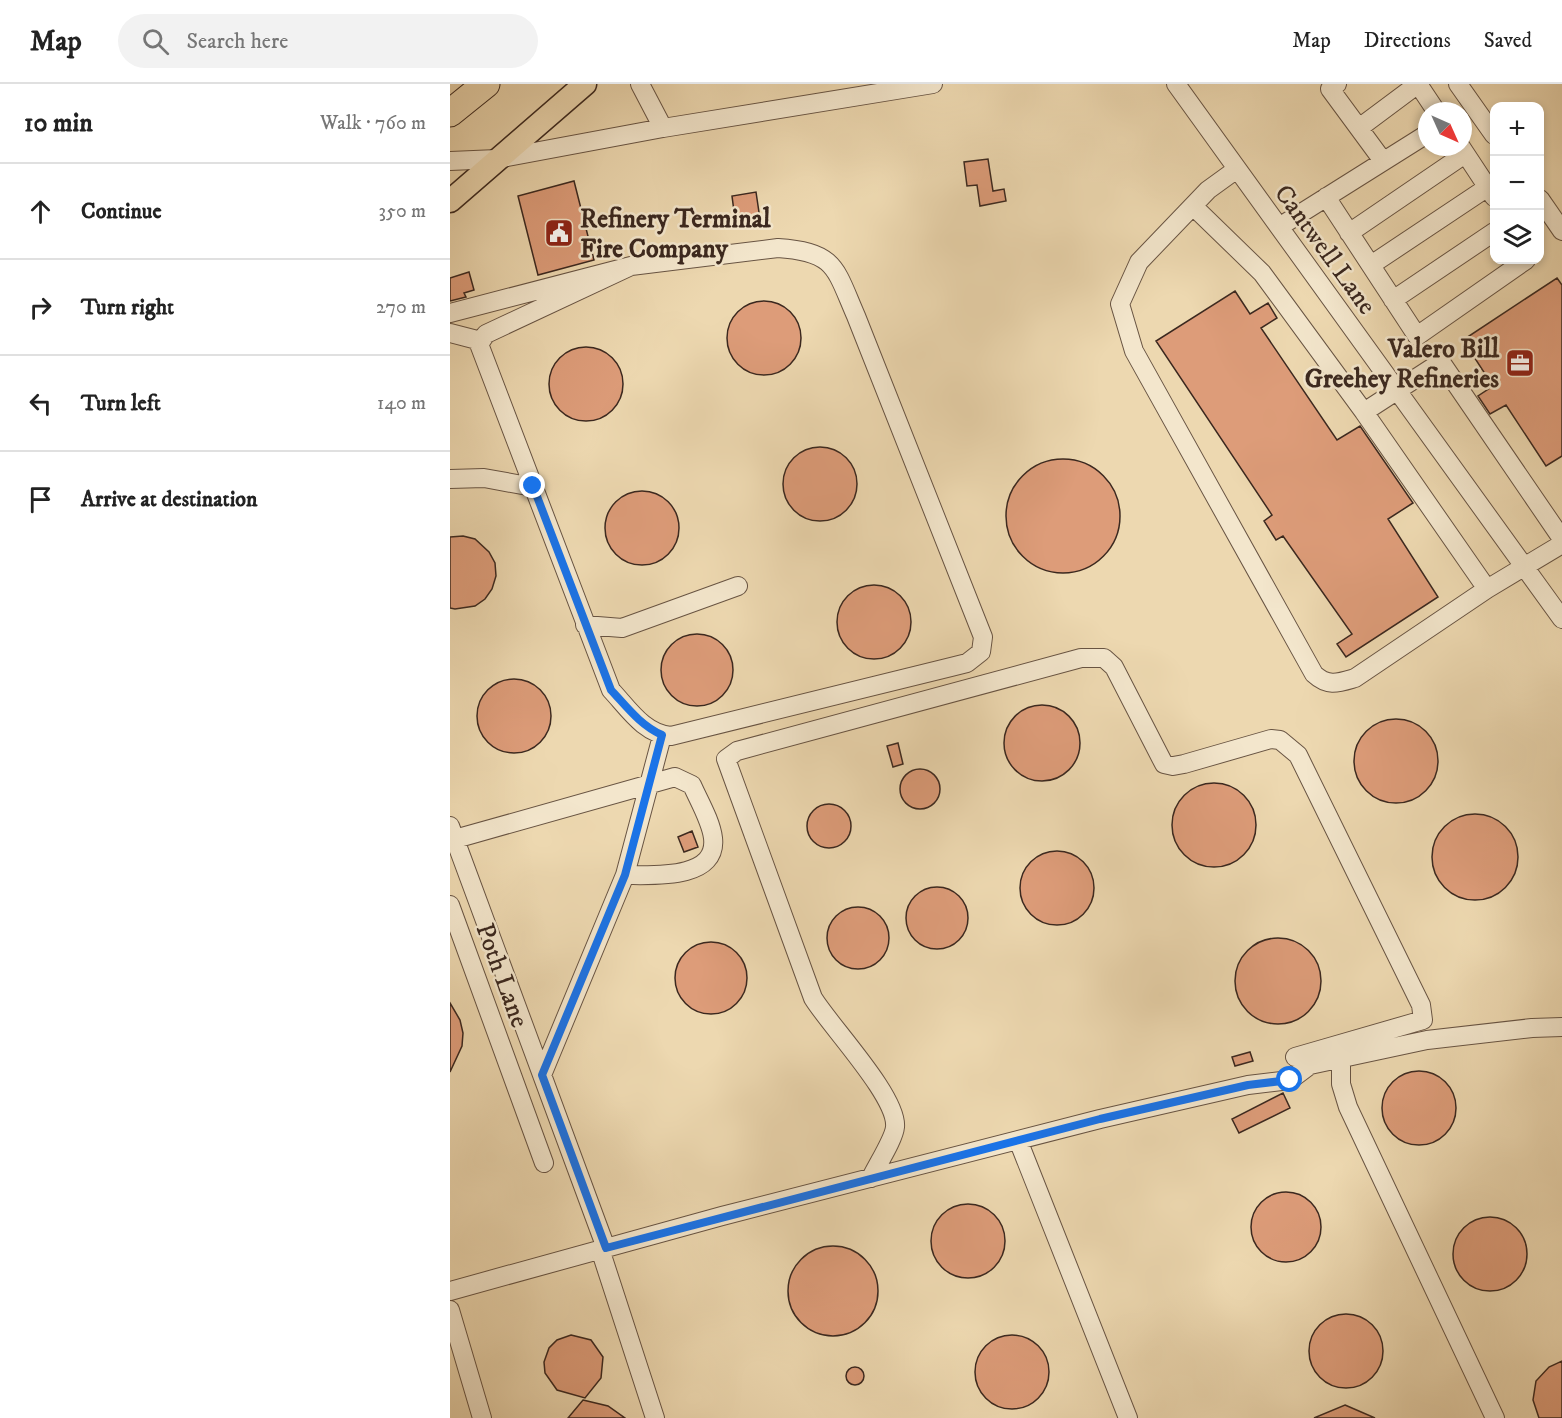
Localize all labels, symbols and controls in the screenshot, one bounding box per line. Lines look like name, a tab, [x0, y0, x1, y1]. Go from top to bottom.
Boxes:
search box	[118, 14, 538, 68]
text: Map	[30, 24, 82, 59]
icon: search	[139, 25, 172, 58]
text: Search here	[187, 28, 288, 55]
text: Map	[1292, 28, 1331, 54]
text: Directions	[1364, 28, 1451, 54]
text: Saved	[1484, 28, 1532, 54]
north arrow	[1418, 102, 1472, 156]
map controls	[1490, 102, 1544, 264]
button: +	[1490, 102, 1544, 156]
text: 10 min	[24, 107, 93, 140]
text: Walk · 760 m	[320, 111, 426, 136]
button: −	[1490, 156, 1544, 210]
street label: Cantwell Lane	[1267, 178, 1383, 321]
icon: ahead	[24, 195, 57, 228]
text: Continue	[81, 198, 162, 225]
text: 350 m	[379, 199, 426, 224]
place label: Refinery Terminal Fire Company	[580, 203, 772, 266]
button: layers	[1490, 210, 1544, 264]
public building icon: Refinery Terminal Fire Company	[543, 217, 575, 249]
icon: right	[24, 291, 57, 324]
text: Turn right	[81, 294, 174, 321]
text: 270 m	[376, 295, 426, 320]
place label: Valero Bill Greehey Refineries	[1305, 333, 1500, 396]
office icon: Valero Bill Greehey Refineries	[1504, 347, 1536, 379]
icon: left	[24, 387, 57, 420]
text: Turn left	[81, 390, 161, 417]
text: 140 m	[377, 391, 426, 416]
route end	[519, 472, 545, 498]
icon: arrive	[24, 483, 57, 516]
text: Arrive at destination	[81, 486, 258, 513]
street label: Poth Lane	[467, 919, 536, 1032]
route start	[1276, 1066, 1302, 1092]

